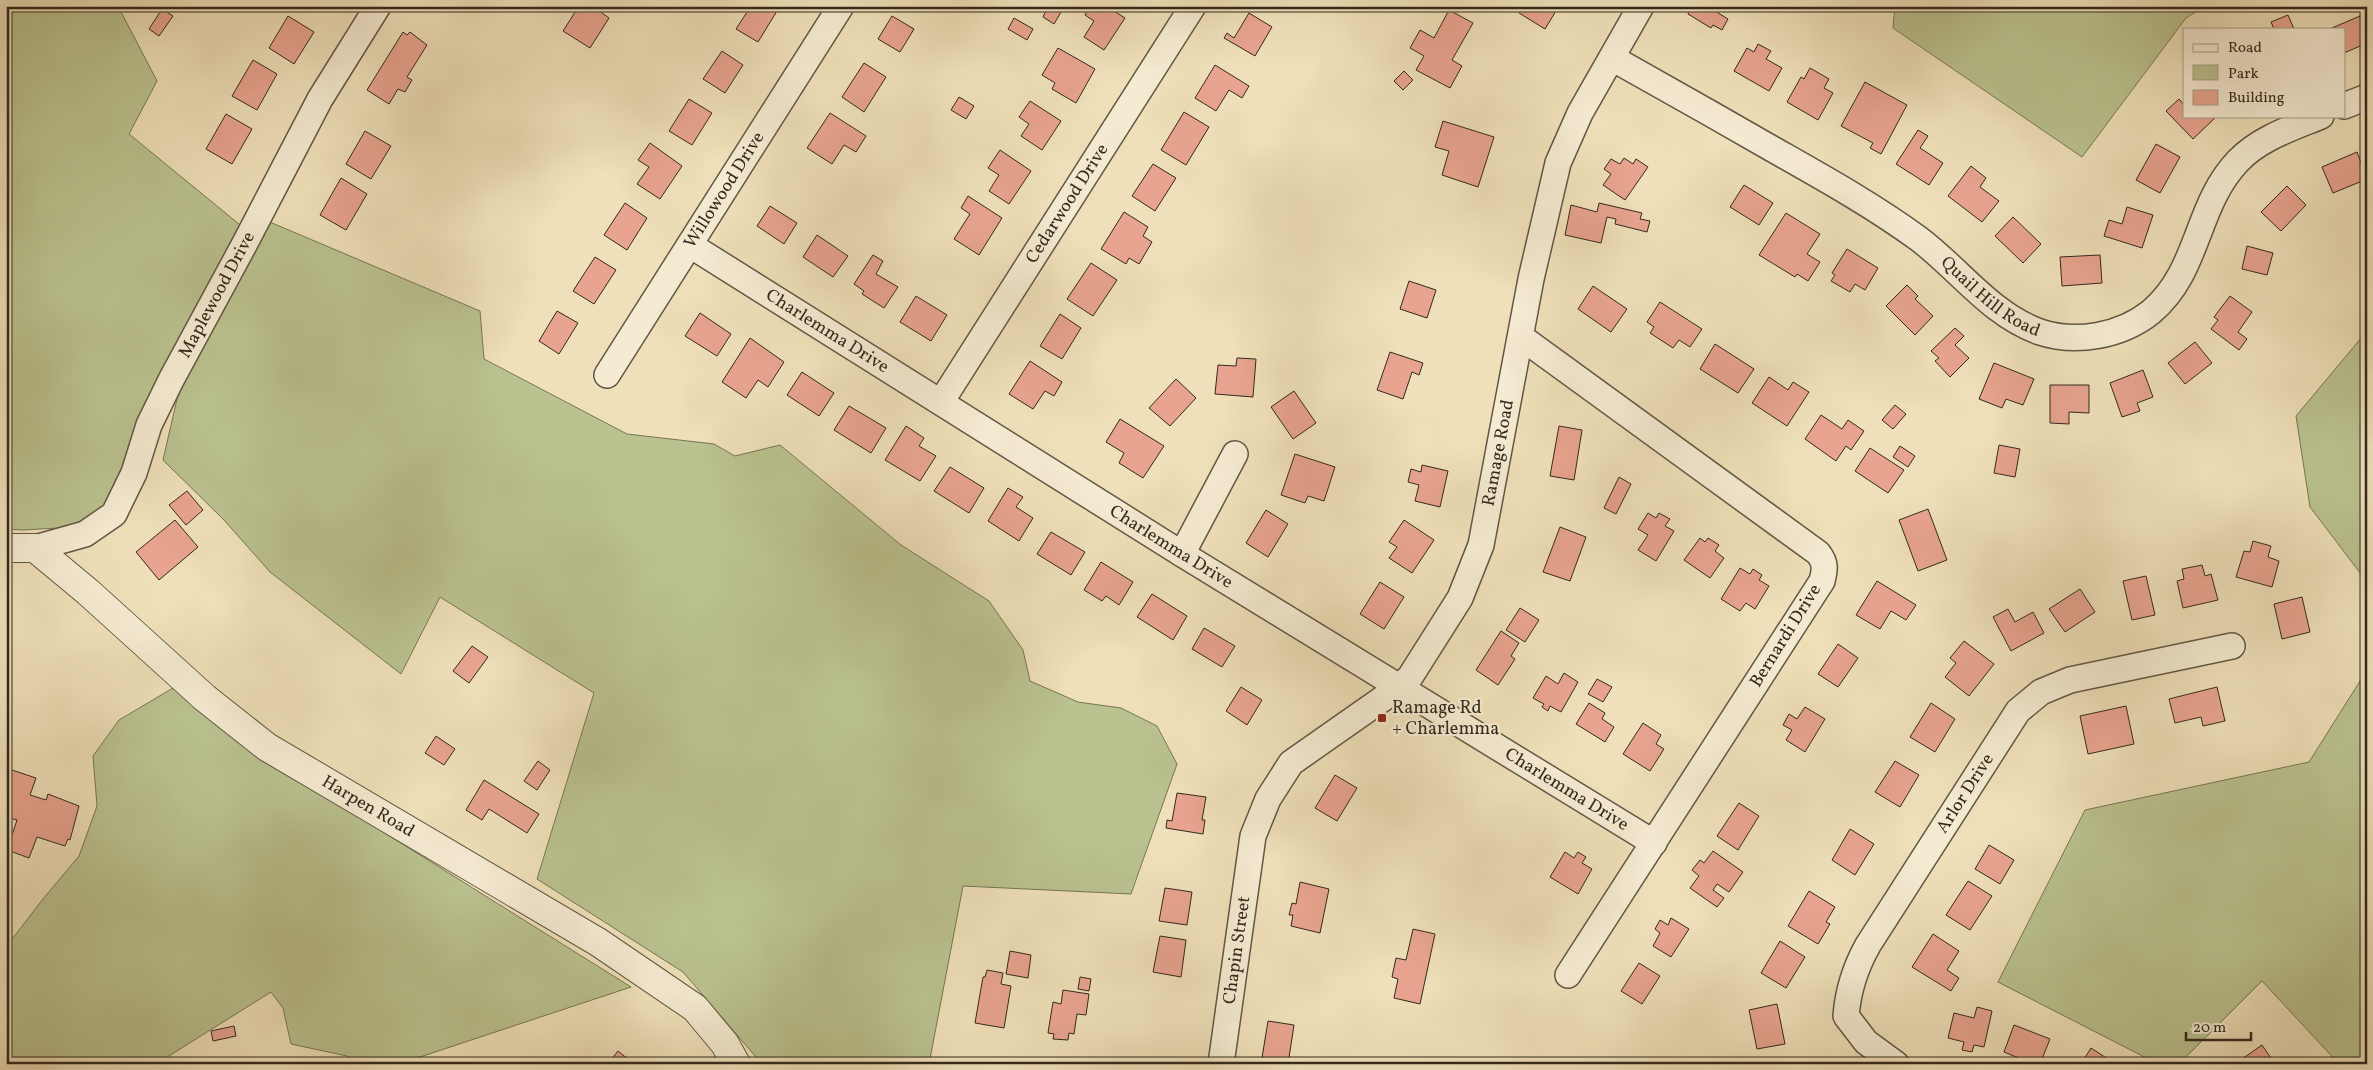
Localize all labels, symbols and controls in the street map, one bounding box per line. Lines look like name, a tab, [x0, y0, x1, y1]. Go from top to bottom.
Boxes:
legend	[2183, 28, 2346, 118]
text: Road	[2228, 38, 2262, 59]
text: Park	[2228, 64, 2259, 85]
text: Building	[2228, 88, 2285, 109]
street label: Willowood Drive	[678, 127, 771, 253]
street label: Cedarwood Drive	[1020, 139, 1115, 269]
street label: Maplewood Drive	[173, 227, 261, 362]
street label: Quail Hill Road	[1935, 251, 2044, 343]
street label: Charlemma Drive	[761, 283, 894, 379]
street label: Ramage Road	[1476, 397, 1521, 508]
street label: Charlemma Drive	[1104, 499, 1238, 595]
street label: Bernardi Drive	[1744, 579, 1828, 693]
place label: Ramage Rd + Charlemma	[1392, 696, 1499, 742]
marker: Ramage Rd + Charlemma	[1376, 712, 1388, 724]
street label: Charlemma Drive	[1500, 742, 1633, 837]
street label: Arlor Drive	[1930, 749, 2000, 838]
street label: Harpen Road	[317, 769, 419, 844]
street label: Chapin Street	[1217, 895, 1257, 1006]
scale bar	[2186, 1010, 2250, 1042]
text: 20 m	[2193, 1018, 2226, 1039]

